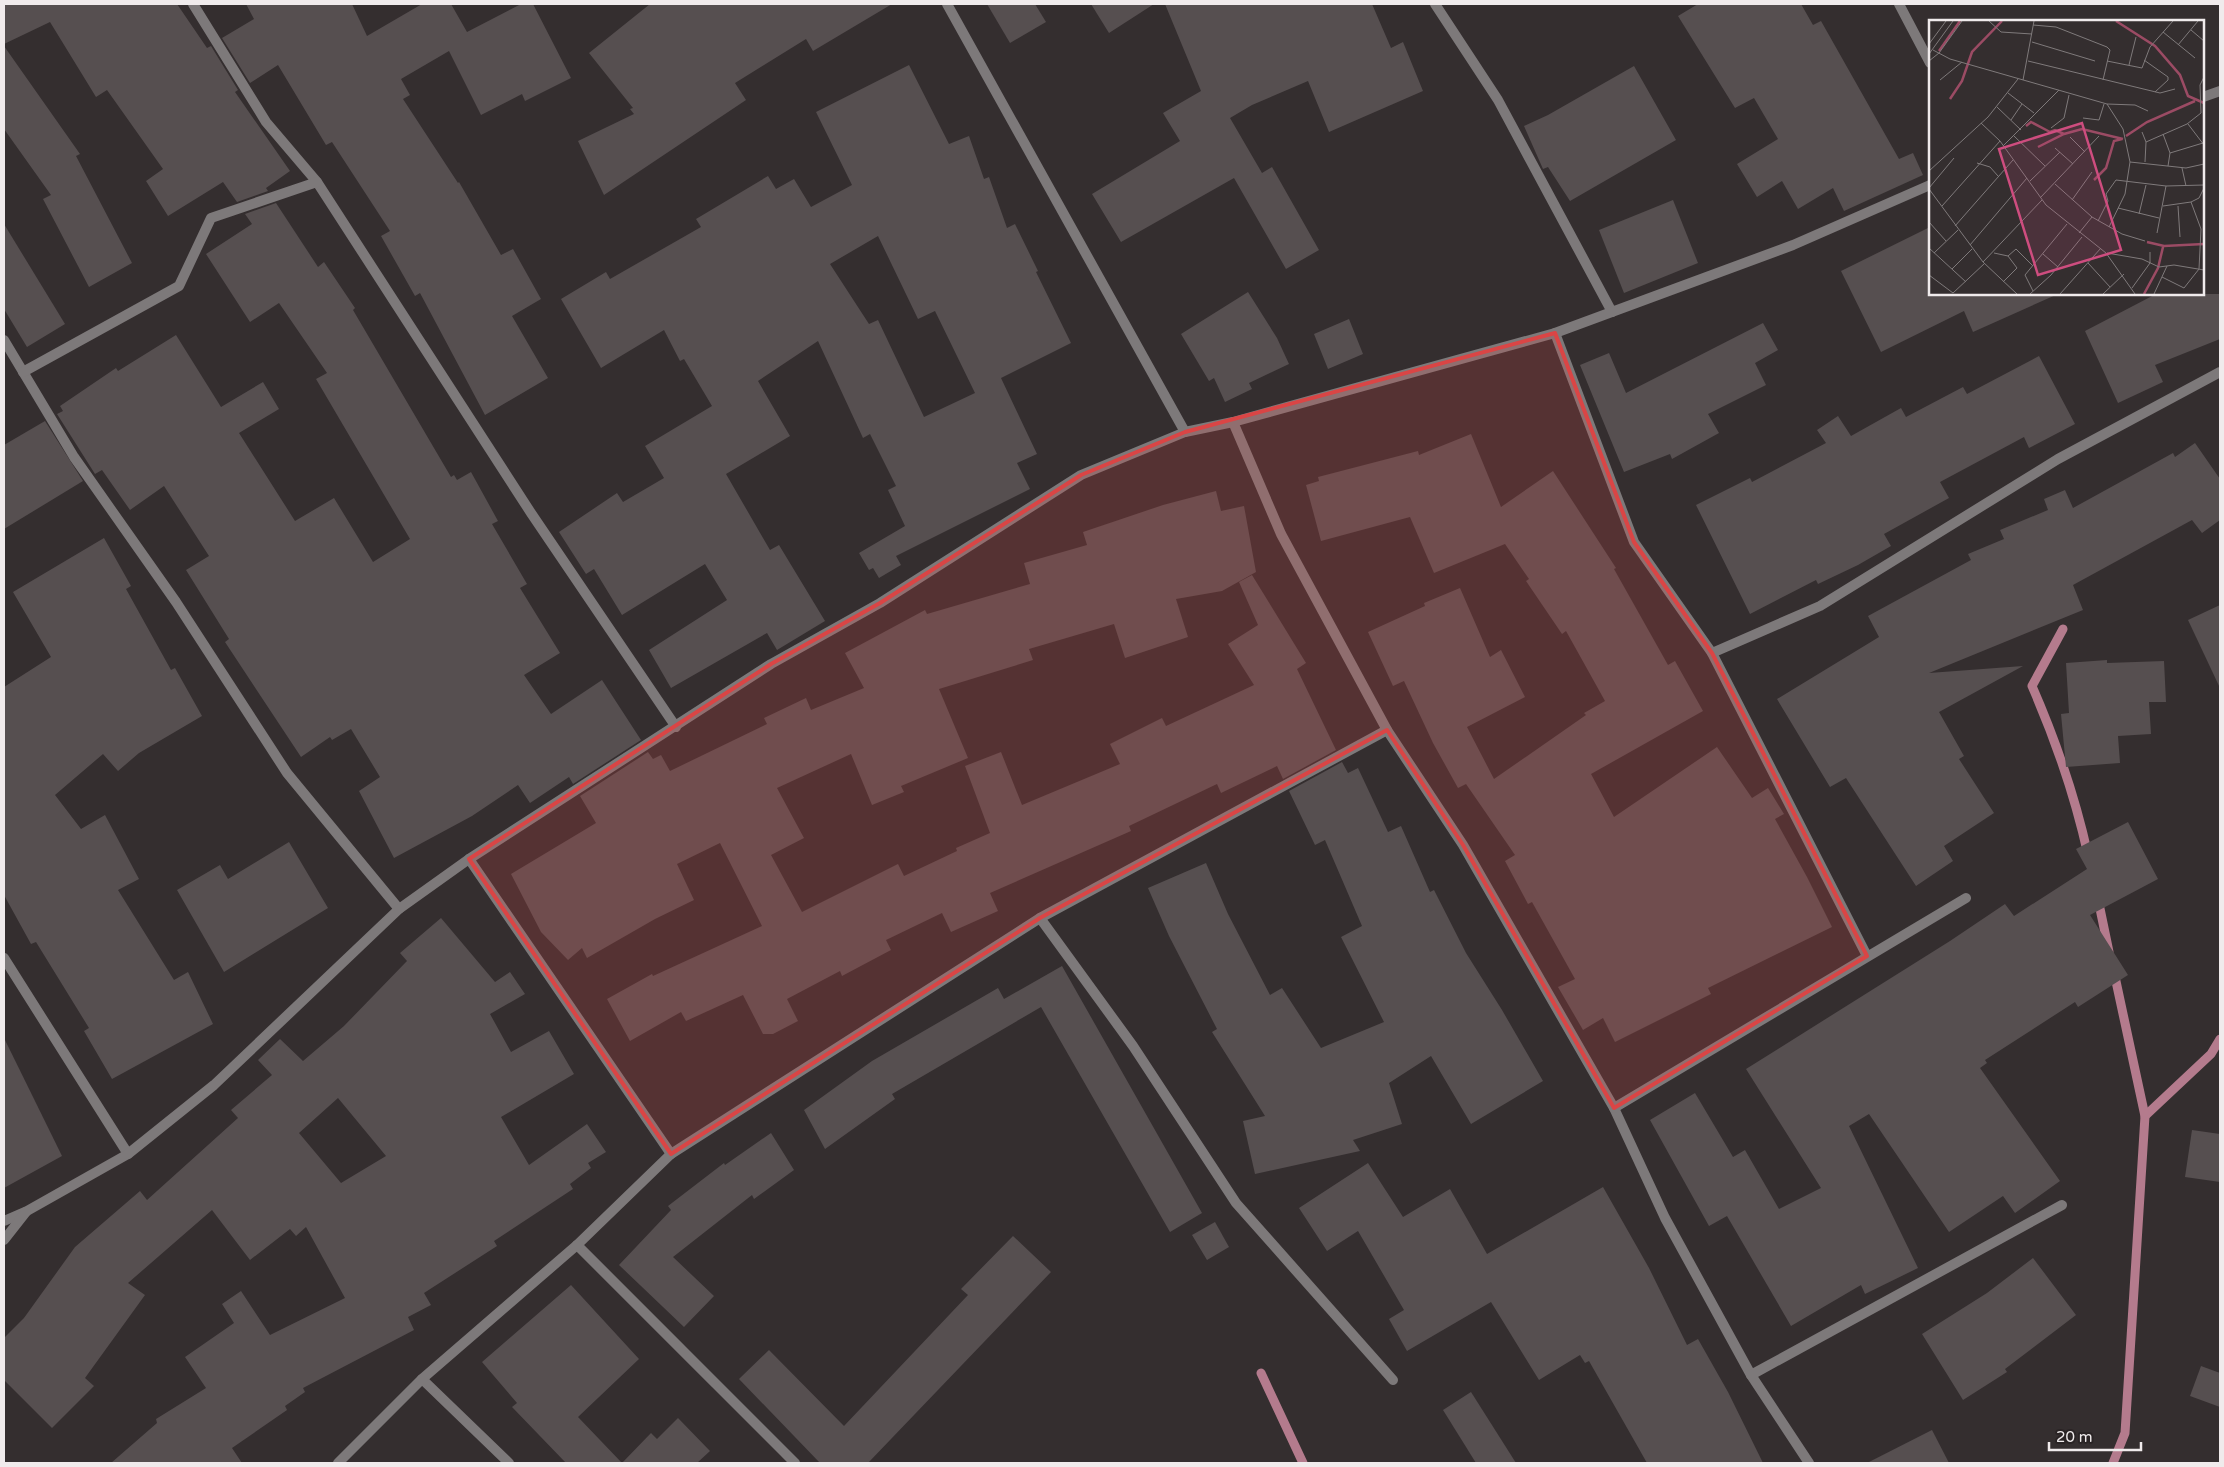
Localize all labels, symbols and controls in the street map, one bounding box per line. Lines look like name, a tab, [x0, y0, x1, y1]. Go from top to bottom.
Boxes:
inset map	[1929, 20, 2204, 295]
scale bar	[2049, 1420, 2142, 1452]
text: 20 m	[2056, 1428, 2093, 1446]

